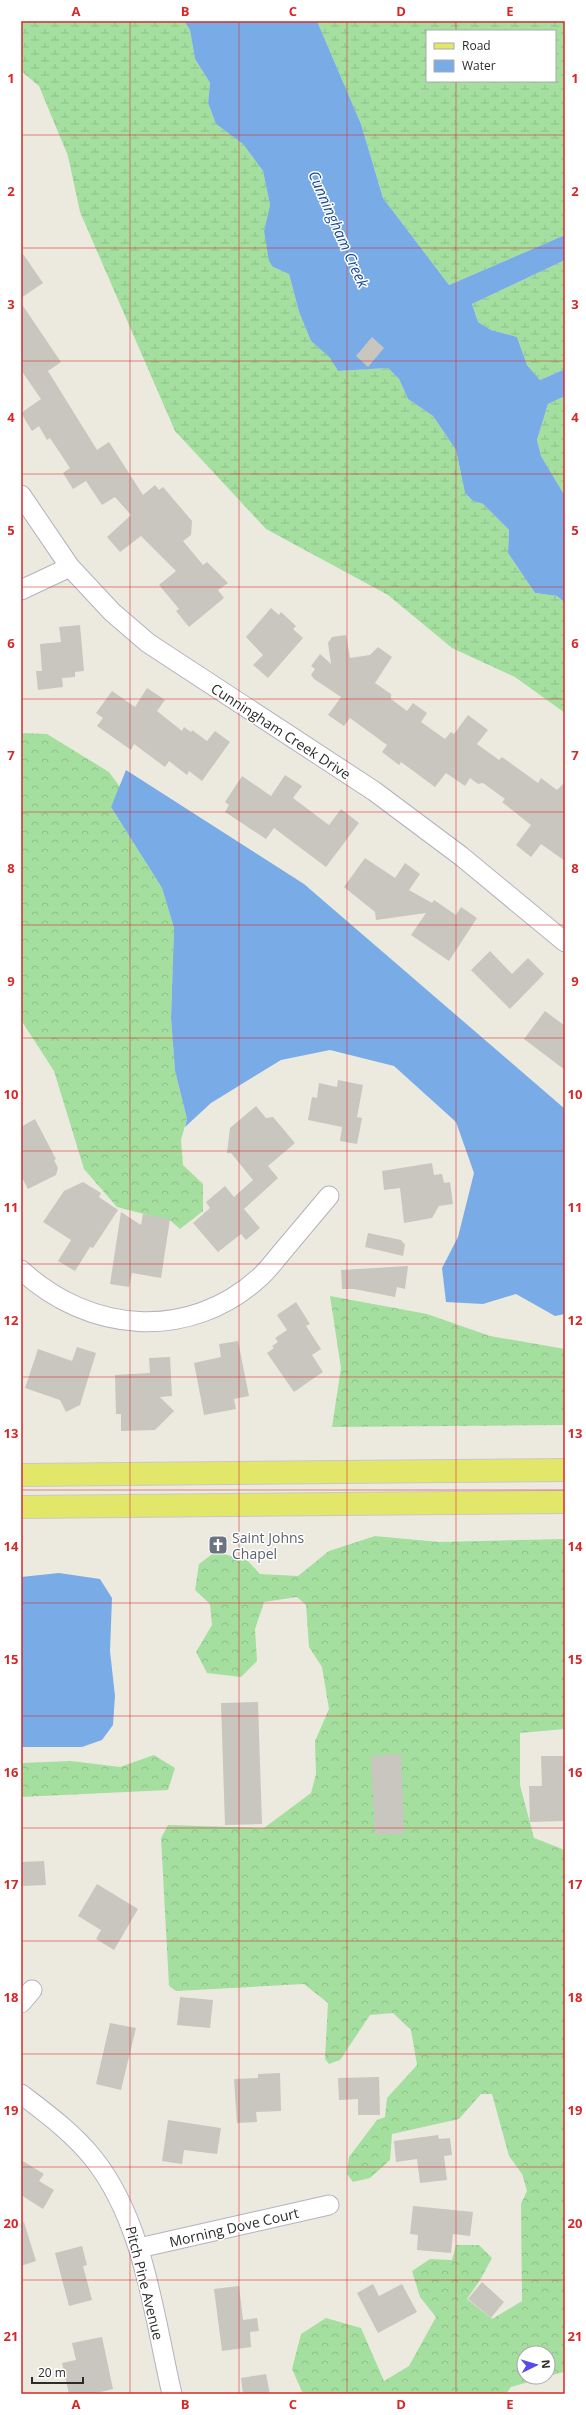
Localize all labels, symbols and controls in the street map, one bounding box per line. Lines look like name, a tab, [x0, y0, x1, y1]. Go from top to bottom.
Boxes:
text: A	[72, 2, 81, 20]
text: B	[181, 2, 190, 20]
text: C	[289, 2, 297, 20]
text: D	[396, 2, 406, 20]
text: E	[506, 2, 514, 20]
legend	[426, 30, 556, 82]
text: Road	[462, 37, 491, 54]
text: Water	[462, 57, 496, 74]
text: 1	[7, 69, 15, 87]
text: 1	[571, 69, 579, 87]
water label: Cunningham Creek	[304, 167, 374, 291]
text: 2	[7, 182, 15, 200]
text: 2	[571, 182, 579, 200]
text: 3	[7, 295, 15, 313]
text: 3	[571, 295, 579, 313]
text: 4	[7, 408, 15, 426]
text: 4	[571, 408, 579, 426]
text: 5	[7, 521, 15, 539]
text: 5	[571, 521, 579, 539]
text: 6	[7, 634, 15, 652]
text: 6	[571, 634, 579, 652]
street label: Cunningham Creek Drive	[208, 679, 355, 783]
text: 7	[7, 746, 15, 764]
text: 7	[571, 746, 579, 764]
text: 8	[7, 859, 15, 877]
text: 8	[571, 859, 579, 877]
text: 9	[7, 972, 15, 990]
text: 9	[571, 972, 579, 990]
text: 10	[4, 1085, 18, 1103]
text: 10	[568, 1085, 582, 1103]
text: 11	[4, 1198, 18, 1216]
text: 11	[568, 1198, 582, 1216]
text: 12	[4, 1311, 19, 1329]
text: 12	[568, 1311, 583, 1329]
text: 13	[4, 1424, 18, 1442]
text: 13	[568, 1424, 582, 1442]
place label: Saint Johns Chapel	[232, 1528, 305, 1563]
church icon: Saint Johns Chapel	[207, 1534, 229, 1556]
text: 14	[4, 1537, 19, 1555]
text: 14	[568, 1537, 583, 1555]
text: 15	[4, 1650, 18, 1668]
text: 15	[568, 1650, 582, 1668]
text: 16	[4, 1763, 19, 1781]
text: 16	[568, 1763, 583, 1781]
text: 17	[4, 1875, 19, 1893]
text: 17	[568, 1875, 583, 1893]
text: 18	[4, 1988, 18, 2006]
text: 18	[568, 1988, 582, 2006]
text: 19	[4, 2101, 18, 2119]
text: 19	[568, 2101, 582, 2119]
street label: Morning Dove Court	[167, 2203, 301, 2251]
text: 20	[4, 2214, 18, 2232]
text: 20	[568, 2214, 582, 2232]
street label: Pitch Pine Avenue	[122, 2224, 168, 2342]
text: 21	[4, 2327, 18, 2345]
text: 21	[568, 2327, 582, 2345]
north arrow	[516, 2345, 556, 2385]
scale bar	[32, 2359, 83, 2385]
text: N	[539, 2359, 554, 2369]
text: 20 m	[38, 2364, 66, 2381]
text: A	[72, 2395, 81, 2413]
text: B	[181, 2395, 190, 2413]
text: C	[289, 2395, 297, 2413]
text: D	[396, 2395, 406, 2413]
text: E	[506, 2395, 514, 2413]

